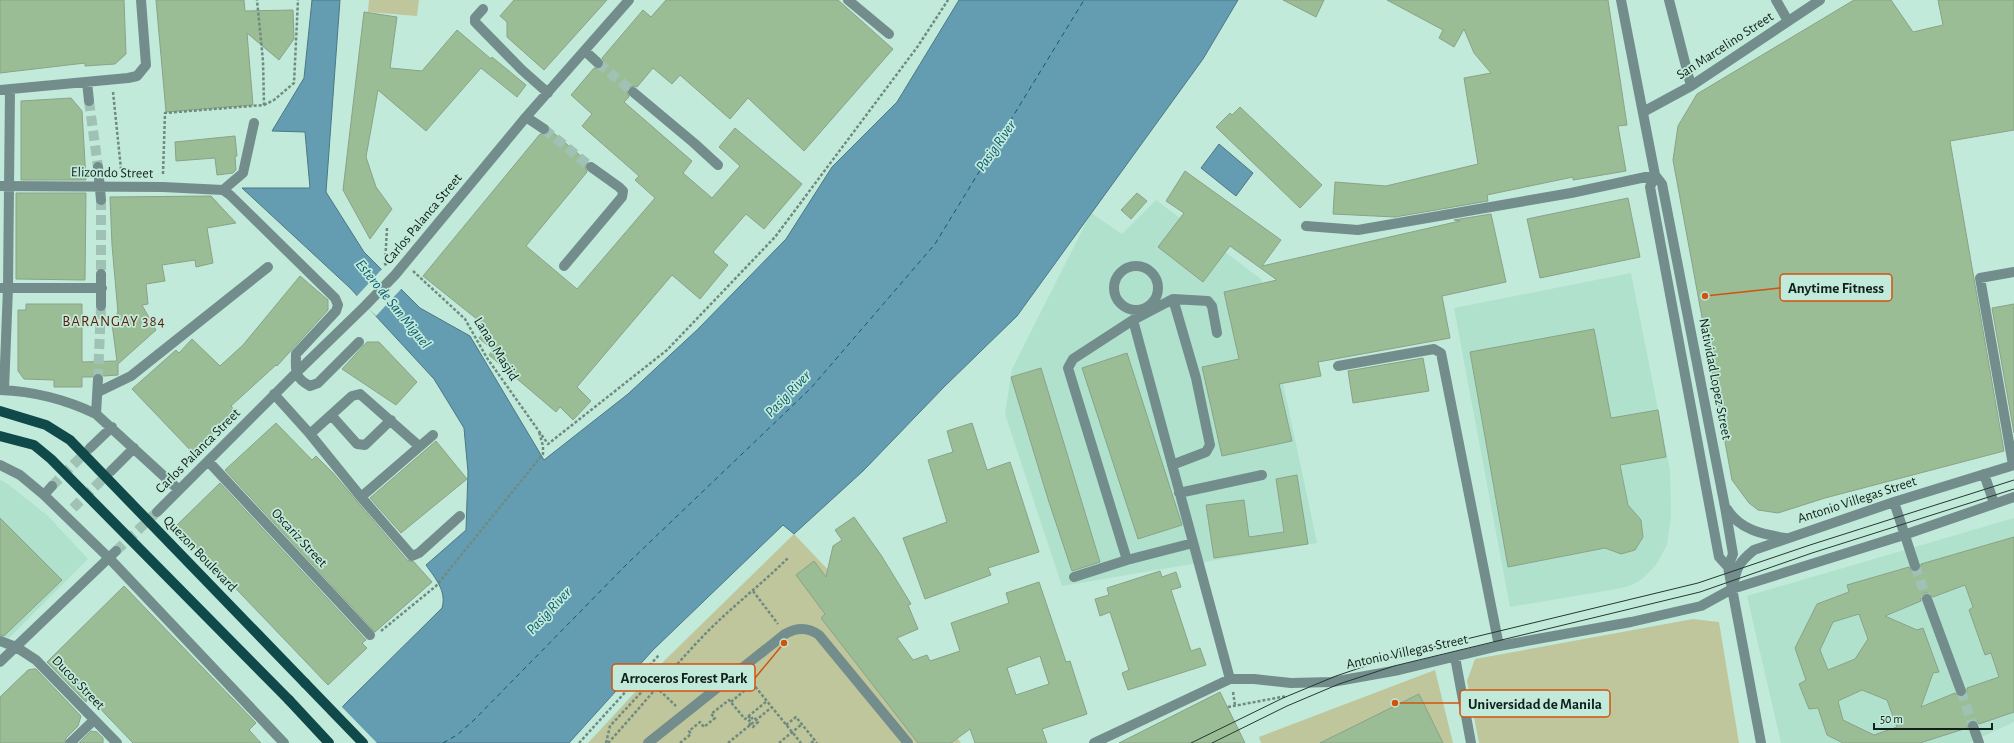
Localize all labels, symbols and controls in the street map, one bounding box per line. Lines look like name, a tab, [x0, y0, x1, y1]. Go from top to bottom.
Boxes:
street label: San Marcelino Street	[1674, 9, 1776, 82]
water label: Pasig River	[973, 117, 1019, 174]
street label: Elizondo Street	[71, 165, 154, 181]
street label: Carlos Palanca Street	[381, 171, 465, 267]
water label: Estero de San Miguel	[353, 257, 434, 352]
callout: Anytime Fitness	[1780, 274, 1892, 301]
text: Anytime Fitness	[1788, 281, 1884, 296]
district label: BARANGAY 384	[62, 314, 166, 329]
street label: Lanao Masjid	[471, 315, 521, 383]
street label: Natividad Lopez Street	[1696, 317, 1734, 441]
water label: Pasig River	[762, 367, 814, 420]
street label: Carlos Palanca Street	[153, 406, 243, 496]
street label: Antonio Villegas Street	[1796, 474, 1919, 526]
street label: Oscariz Street	[268, 506, 330, 570]
street label: Quezon Boulevard	[160, 513, 240, 595]
water label: Pasig River	[524, 584, 575, 637]
street label: Antonio Villegas Street	[1345, 632, 1470, 672]
street label: Ducos Street	[49, 653, 107, 713]
callout: Arroceros Forest Park	[612, 664, 755, 691]
text: Arroceros Forest Park	[620, 671, 748, 686]
callout: Universidad de Manila	[1460, 690, 1610, 717]
text: Universidad de Manila	[1468, 697, 1602, 712]
scale bar	[1874, 705, 1992, 731]
text: 50 m	[1880, 713, 1903, 725]

